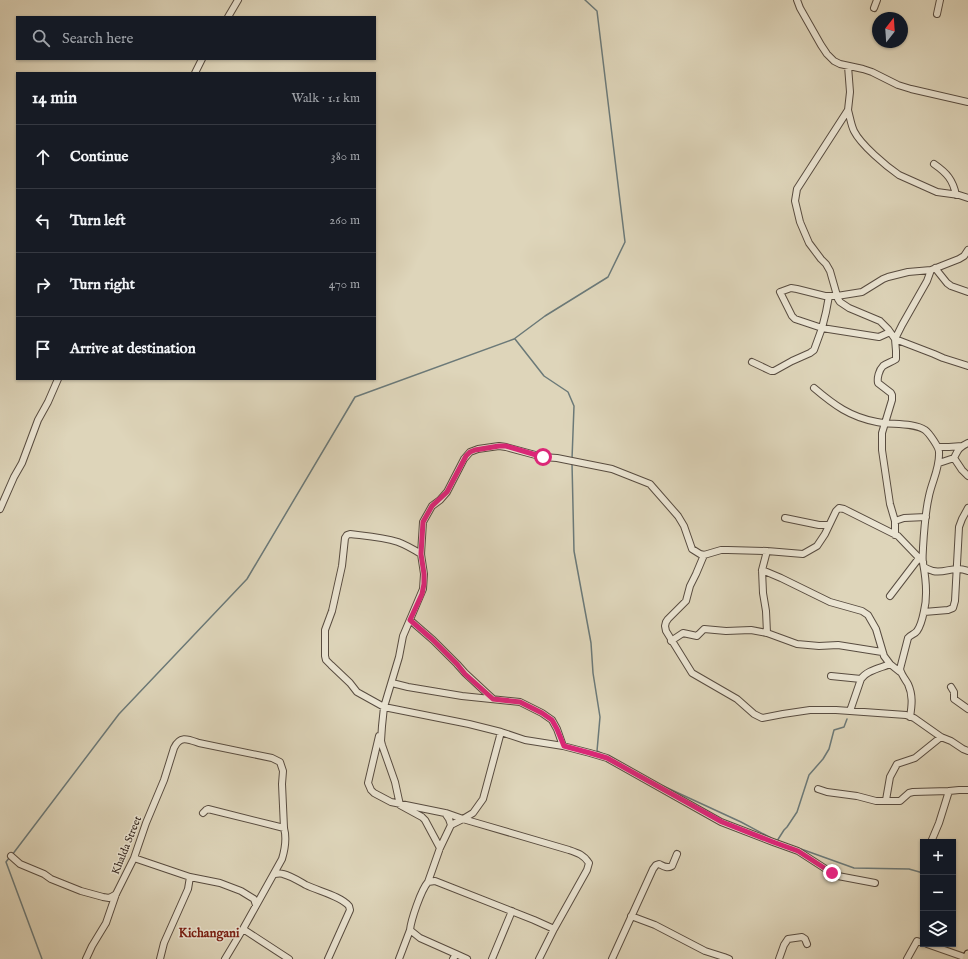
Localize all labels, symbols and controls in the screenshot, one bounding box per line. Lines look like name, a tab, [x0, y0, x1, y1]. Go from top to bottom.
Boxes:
north arrow	[872, 12, 908, 48]
search box	[16, 16, 376, 60]
icon: search	[30, 27, 52, 49]
text: Search here	[62, 29, 133, 48]
text: 14 min	[32, 88, 77, 109]
text: Walk · 1.1 km	[291, 90, 360, 107]
icon: ahead	[32, 146, 54, 168]
text: Continue	[70, 147, 128, 166]
text: 380 m	[331, 148, 360, 165]
icon: left	[32, 210, 54, 232]
text: Turn left	[70, 211, 126, 230]
text: 260 m	[329, 212, 360, 229]
icon: right	[32, 274, 54, 296]
text: Turn right	[70, 275, 135, 294]
text: 470 m	[329, 276, 360, 293]
icon: arrive	[32, 338, 54, 360]
text: Arrive at destination	[70, 339, 196, 358]
route start	[534, 448, 552, 466]
street label: Khalda Street	[109, 814, 145, 877]
map controls	[920, 839, 956, 947]
button: +	[920, 839, 956, 875]
route end	[823, 864, 841, 882]
button: −	[920, 875, 956, 911]
button: layers	[920, 911, 956, 947]
district label: Kichangani	[179, 925, 240, 942]

